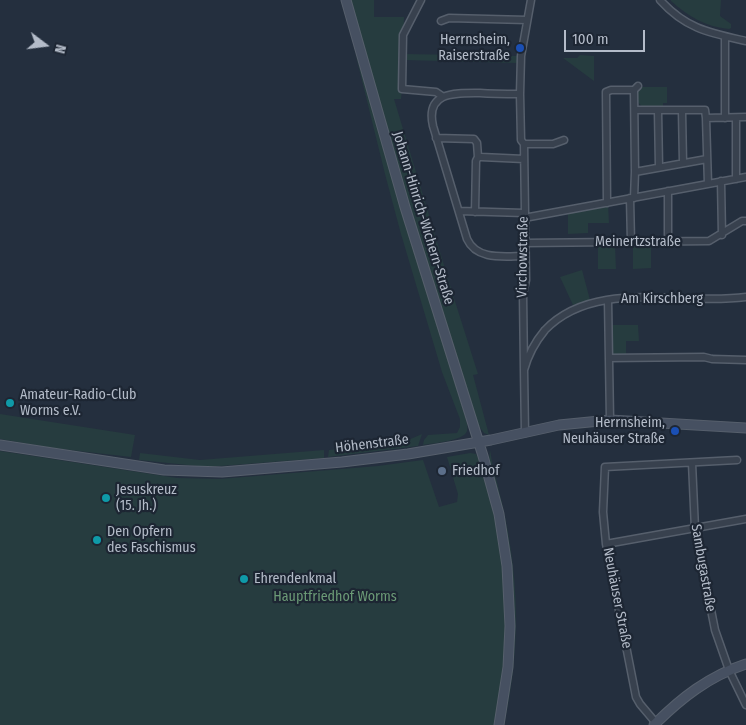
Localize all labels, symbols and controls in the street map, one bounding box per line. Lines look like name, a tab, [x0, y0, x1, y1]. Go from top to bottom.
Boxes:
north arrow	[20, 20, 70, 70]
scale bar	[566, 20, 647, 52]
text: 100 m	[572, 30, 609, 48]
place label: Herrnsheim, Raiserstraße	[438, 32, 510, 64]
marker: Herrnsheim, Raiserstraße	[514, 42, 526, 54]
text: N	[51, 43, 69, 55]
street label: Johann-Hinrich-Wichern-Straße	[389, 129, 457, 307]
street label: Virchowstraße	[514, 216, 532, 298]
street label: Meinertzstraße	[595, 234, 681, 250]
street label: Am Kirschberg	[621, 291, 703, 307]
place label: Amateur-Radio-Club Worms e.V.	[20, 387, 137, 420]
marker: Amateur-Radio-Club Worms e.V.	[4, 397, 16, 409]
place label: Herrnsheim, Neuhäuser Straße	[562, 415, 665, 448]
marker: Herrnsheim, Neuhäuser Straße	[669, 425, 681, 437]
street label: Höhenstraße	[334, 431, 410, 457]
place label: Friedhof	[452, 463, 500, 479]
marker: Friedhof	[436, 465, 448, 477]
place label: Jesuskreuz (15. Jh.)	[116, 482, 177, 514]
marker: Jesuskreuz (15. Jh.)	[100, 492, 112, 504]
street label: Sambugastraße	[687, 523, 719, 613]
place label: Den Opfern des Faschismus	[107, 524, 196, 556]
marker: Den Opfern des Faschismus	[91, 534, 103, 546]
street label: Neuhäuser Straße	[599, 546, 635, 650]
place label: Ehrendenkmal	[254, 571, 336, 587]
marker: Ehrendenkmal	[238, 573, 250, 585]
park label: Hauptfriedhof Worms	[273, 589, 397, 605]

